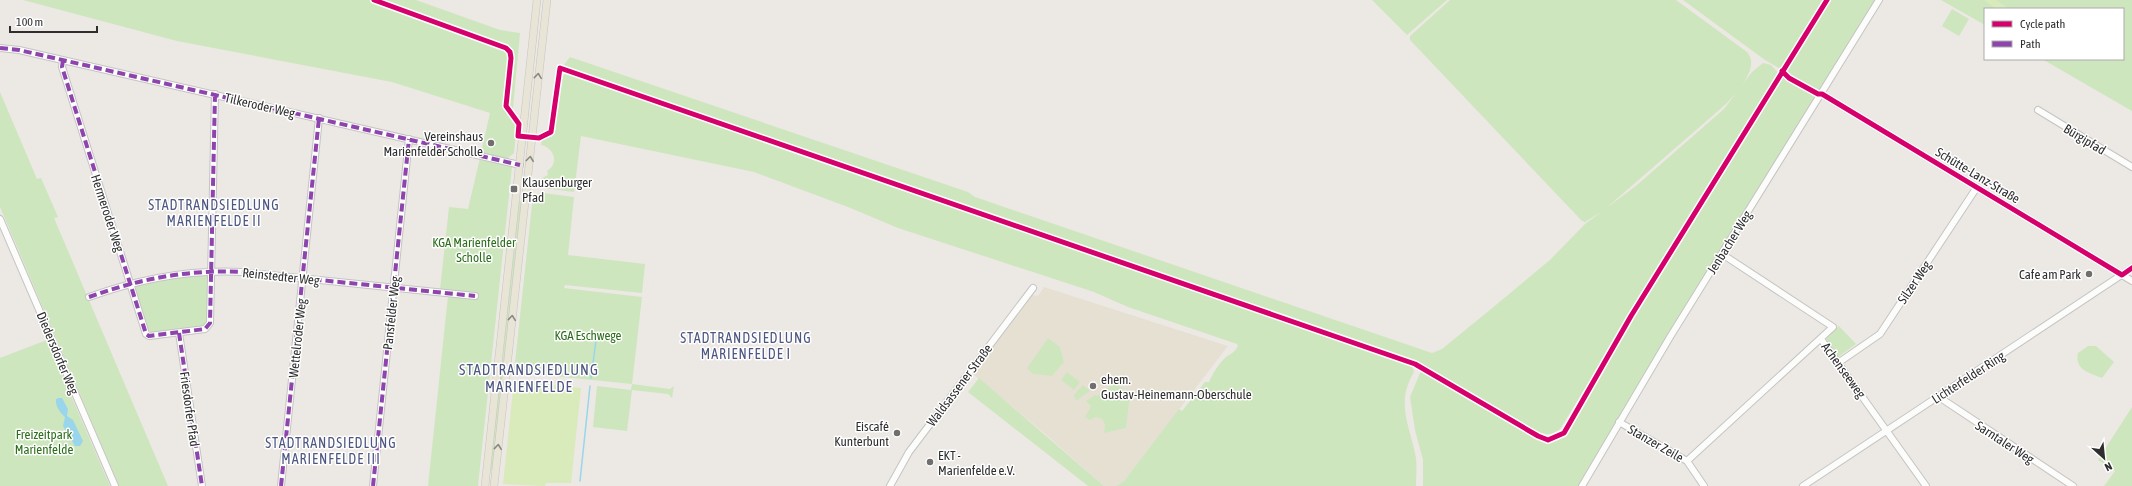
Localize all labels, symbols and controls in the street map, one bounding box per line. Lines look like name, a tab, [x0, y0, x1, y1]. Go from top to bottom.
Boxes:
scale bar	[10, 8, 97, 34]
legend	[1984, 8, 2124, 60]
text: 100 m	[16, 15, 43, 29]
text: Cycle path	[2020, 17, 2065, 31]
text: Path	[2020, 37, 2041, 51]
one-way arrow	[534, 73, 543, 79]
street label: Tilkeroder Weg	[223, 90, 297, 121]
street label: Bürgipfad	[2061, 121, 2109, 158]
place label: Vereinshaus Marienfelder Scholle	[383, 129, 483, 159]
marker: Vereinshaus Marienfelder Scholle	[486, 138, 496, 148]
street label: Schütte-Lanz-Straße	[1933, 144, 2023, 207]
one-way arrow	[525, 156, 534, 162]
street label: Hermeroder Weg	[88, 172, 127, 254]
place label: Klausenburger Pfad	[522, 175, 592, 205]
marker: Klausenburger Pfad	[509, 184, 519, 194]
district label: STADTRANDSIEDLUNG MARIENFELDE II	[148, 197, 280, 229]
street label: Jenbacher Weg	[1704, 208, 1755, 277]
park label: KGA Marienfelder Scholle	[432, 235, 516, 265]
street label: Silzer Weg	[1895, 258, 1934, 307]
street label: Reinstedter Weg	[242, 265, 321, 288]
place label: Cafe am Park	[2019, 267, 2081, 282]
marker: Cafe am Park	[2084, 269, 2094, 279]
street label: Pansfelder Weg	[380, 275, 403, 351]
street label: Wettelroder Weg	[286, 297, 309, 379]
street label: Diedersdorfer Weg	[33, 310, 82, 397]
one-way arrow	[508, 315, 517, 321]
park label: KGA Eschwege	[554, 328, 622, 343]
district label: STADTRANDSIEDLUNG MARIENFELDE I	[680, 330, 812, 362]
street label: Achenseeweg	[1818, 340, 1869, 401]
street label: Waldsassener Straße	[924, 341, 995, 429]
street label: Lichterfelder Ring	[1929, 348, 2008, 407]
district label: STADTRANDSIEDLUNG MARIENFELDE	[459, 361, 599, 395]
street label: Friesdorfer Pfad	[177, 371, 202, 448]
place label: ehem. Gustav-Heinemann-Oberschule	[1101, 372, 1252, 402]
marker: ehem. Gustav-Heinemann-Oberschule	[1088, 381, 1098, 391]
street label: Sarntaler Weg	[1973, 418, 2037, 467]
place label: Eiscafé Kunterbunt	[834, 419, 889, 449]
street label: Stanzer Zeile	[1625, 422, 1686, 465]
park label: Freizeitpark Marienfelde	[15, 427, 73, 457]
marker: Eiscafé Kunterbunt	[892, 428, 902, 438]
district label: STADTRANDSIEDLUNG MARIENFELDE III	[265, 435, 397, 467]
north arrow	[2084, 438, 2124, 478]
one-way arrow	[493, 444, 502, 450]
place label: EKT - Marienfelde e.V.	[938, 448, 1015, 478]
marker: EKT - Marienfelde e.V.	[925, 457, 935, 467]
text: N	[2103, 460, 2114, 474]

